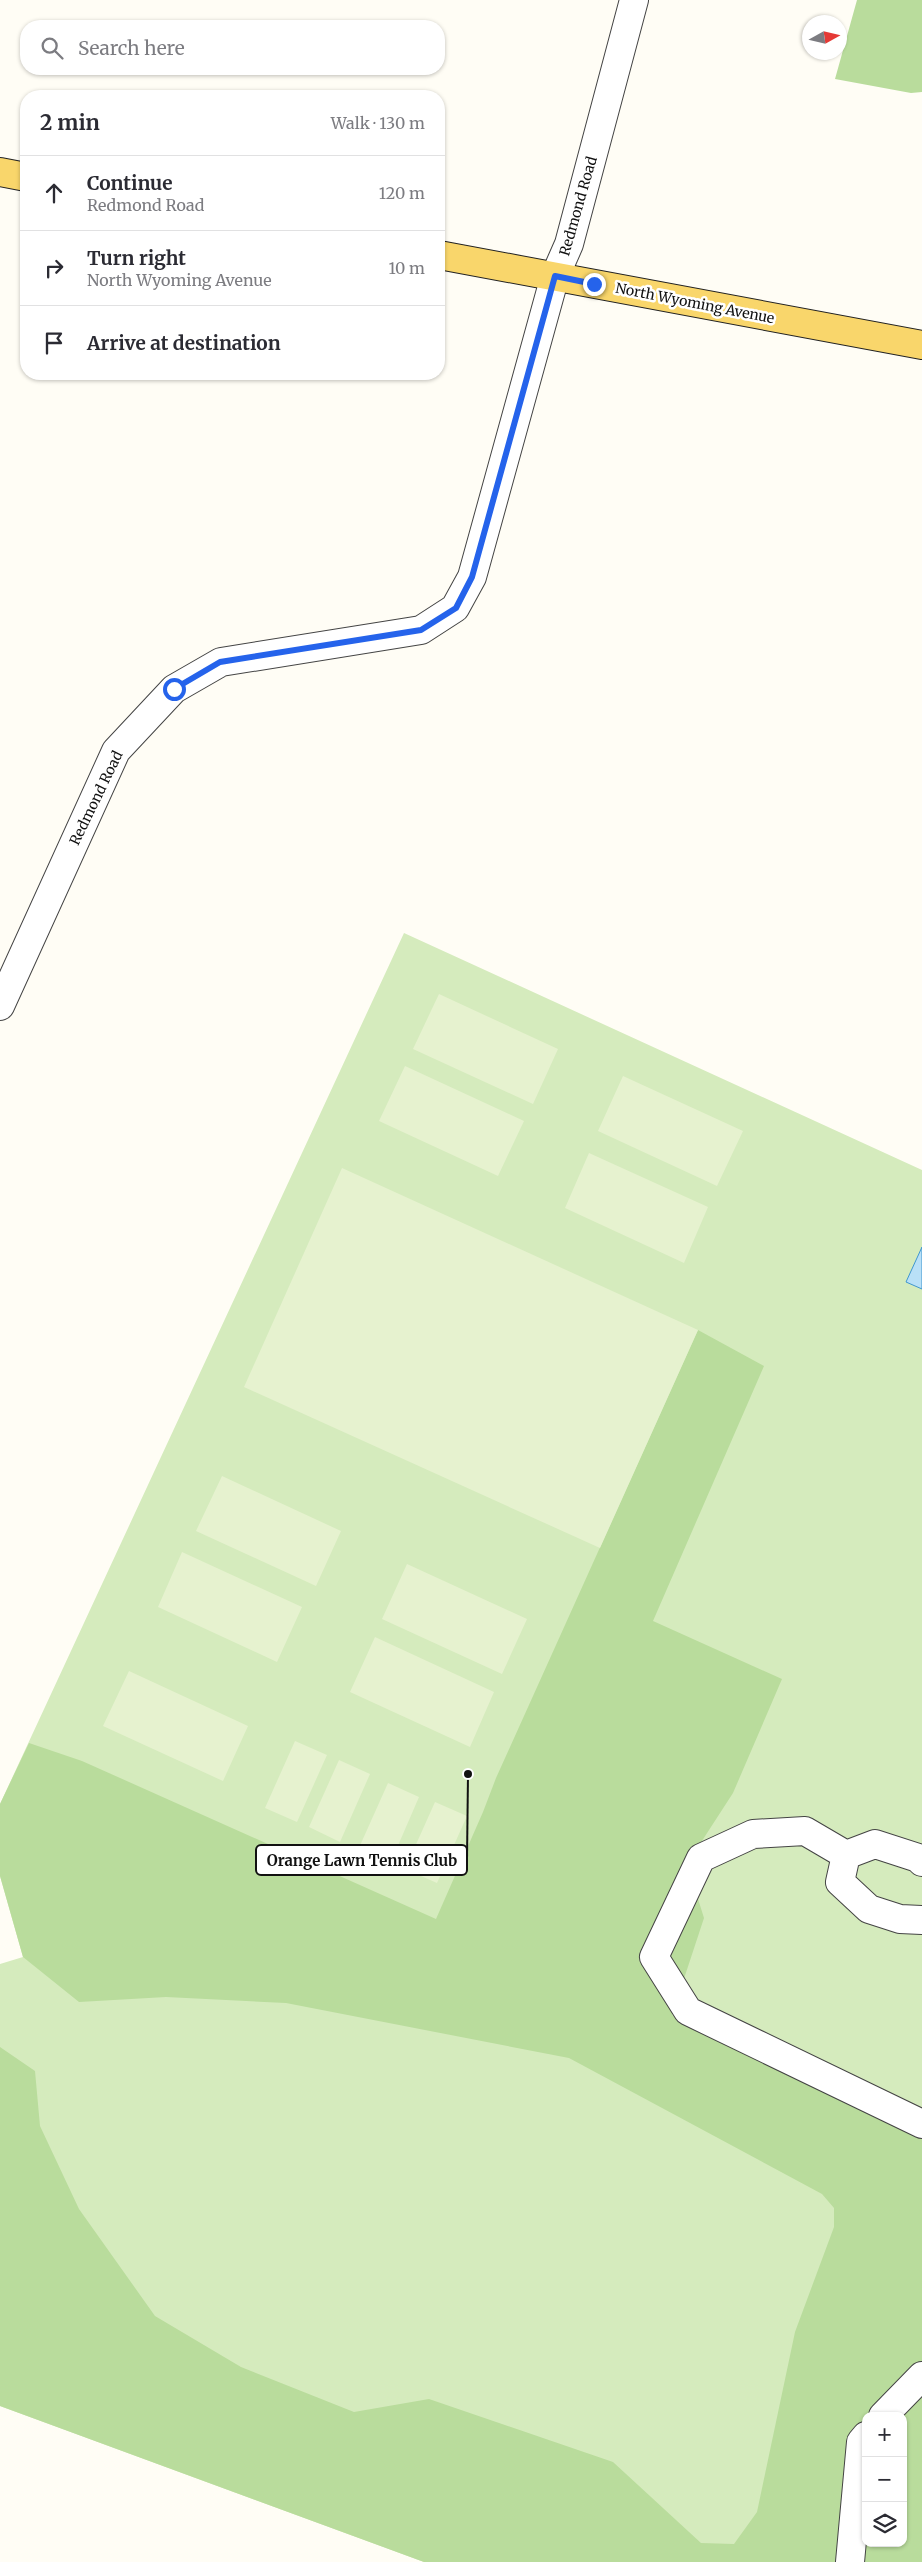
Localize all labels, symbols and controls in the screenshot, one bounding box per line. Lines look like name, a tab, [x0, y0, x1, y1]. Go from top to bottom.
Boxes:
north arrow	[802, 15, 847, 60]
search box	[20, 20, 445, 75]
icon: search	[38, 34, 66, 62]
text: Search here	[78, 36, 185, 60]
text: 2 min	[40, 109, 100, 136]
text: Walk · 130 m	[331, 113, 425, 133]
street label: Redmond Road	[555, 154, 601, 258]
text: Continue	[87, 171, 173, 195]
icon: ahead	[40, 179, 68, 207]
text: 120 m	[379, 183, 425, 203]
text: Redmond Road	[87, 195, 204, 215]
text: Turn right	[87, 246, 186, 270]
icon: right	[40, 254, 68, 282]
text: 10 m	[388, 258, 425, 278]
text: North Wyoming Avenue	[87, 270, 271, 290]
route end	[583, 273, 606, 296]
street label: North Wyoming Avenue	[614, 279, 776, 327]
icon: arrive	[40, 329, 68, 357]
text: Arrive at destination	[87, 331, 281, 355]
route start	[163, 678, 186, 701]
street label: Redmond Road	[65, 747, 127, 848]
callout: Orange Lawn Tennis Club	[256, 1845, 467, 1875]
text: Orange Lawn Tennis Club	[267, 1851, 457, 1870]
map controls	[862, 2412, 907, 2547]
button: +	[862, 2412, 907, 2457]
button: −	[862, 2457, 907, 2502]
button: layers	[862, 2502, 907, 2547]

